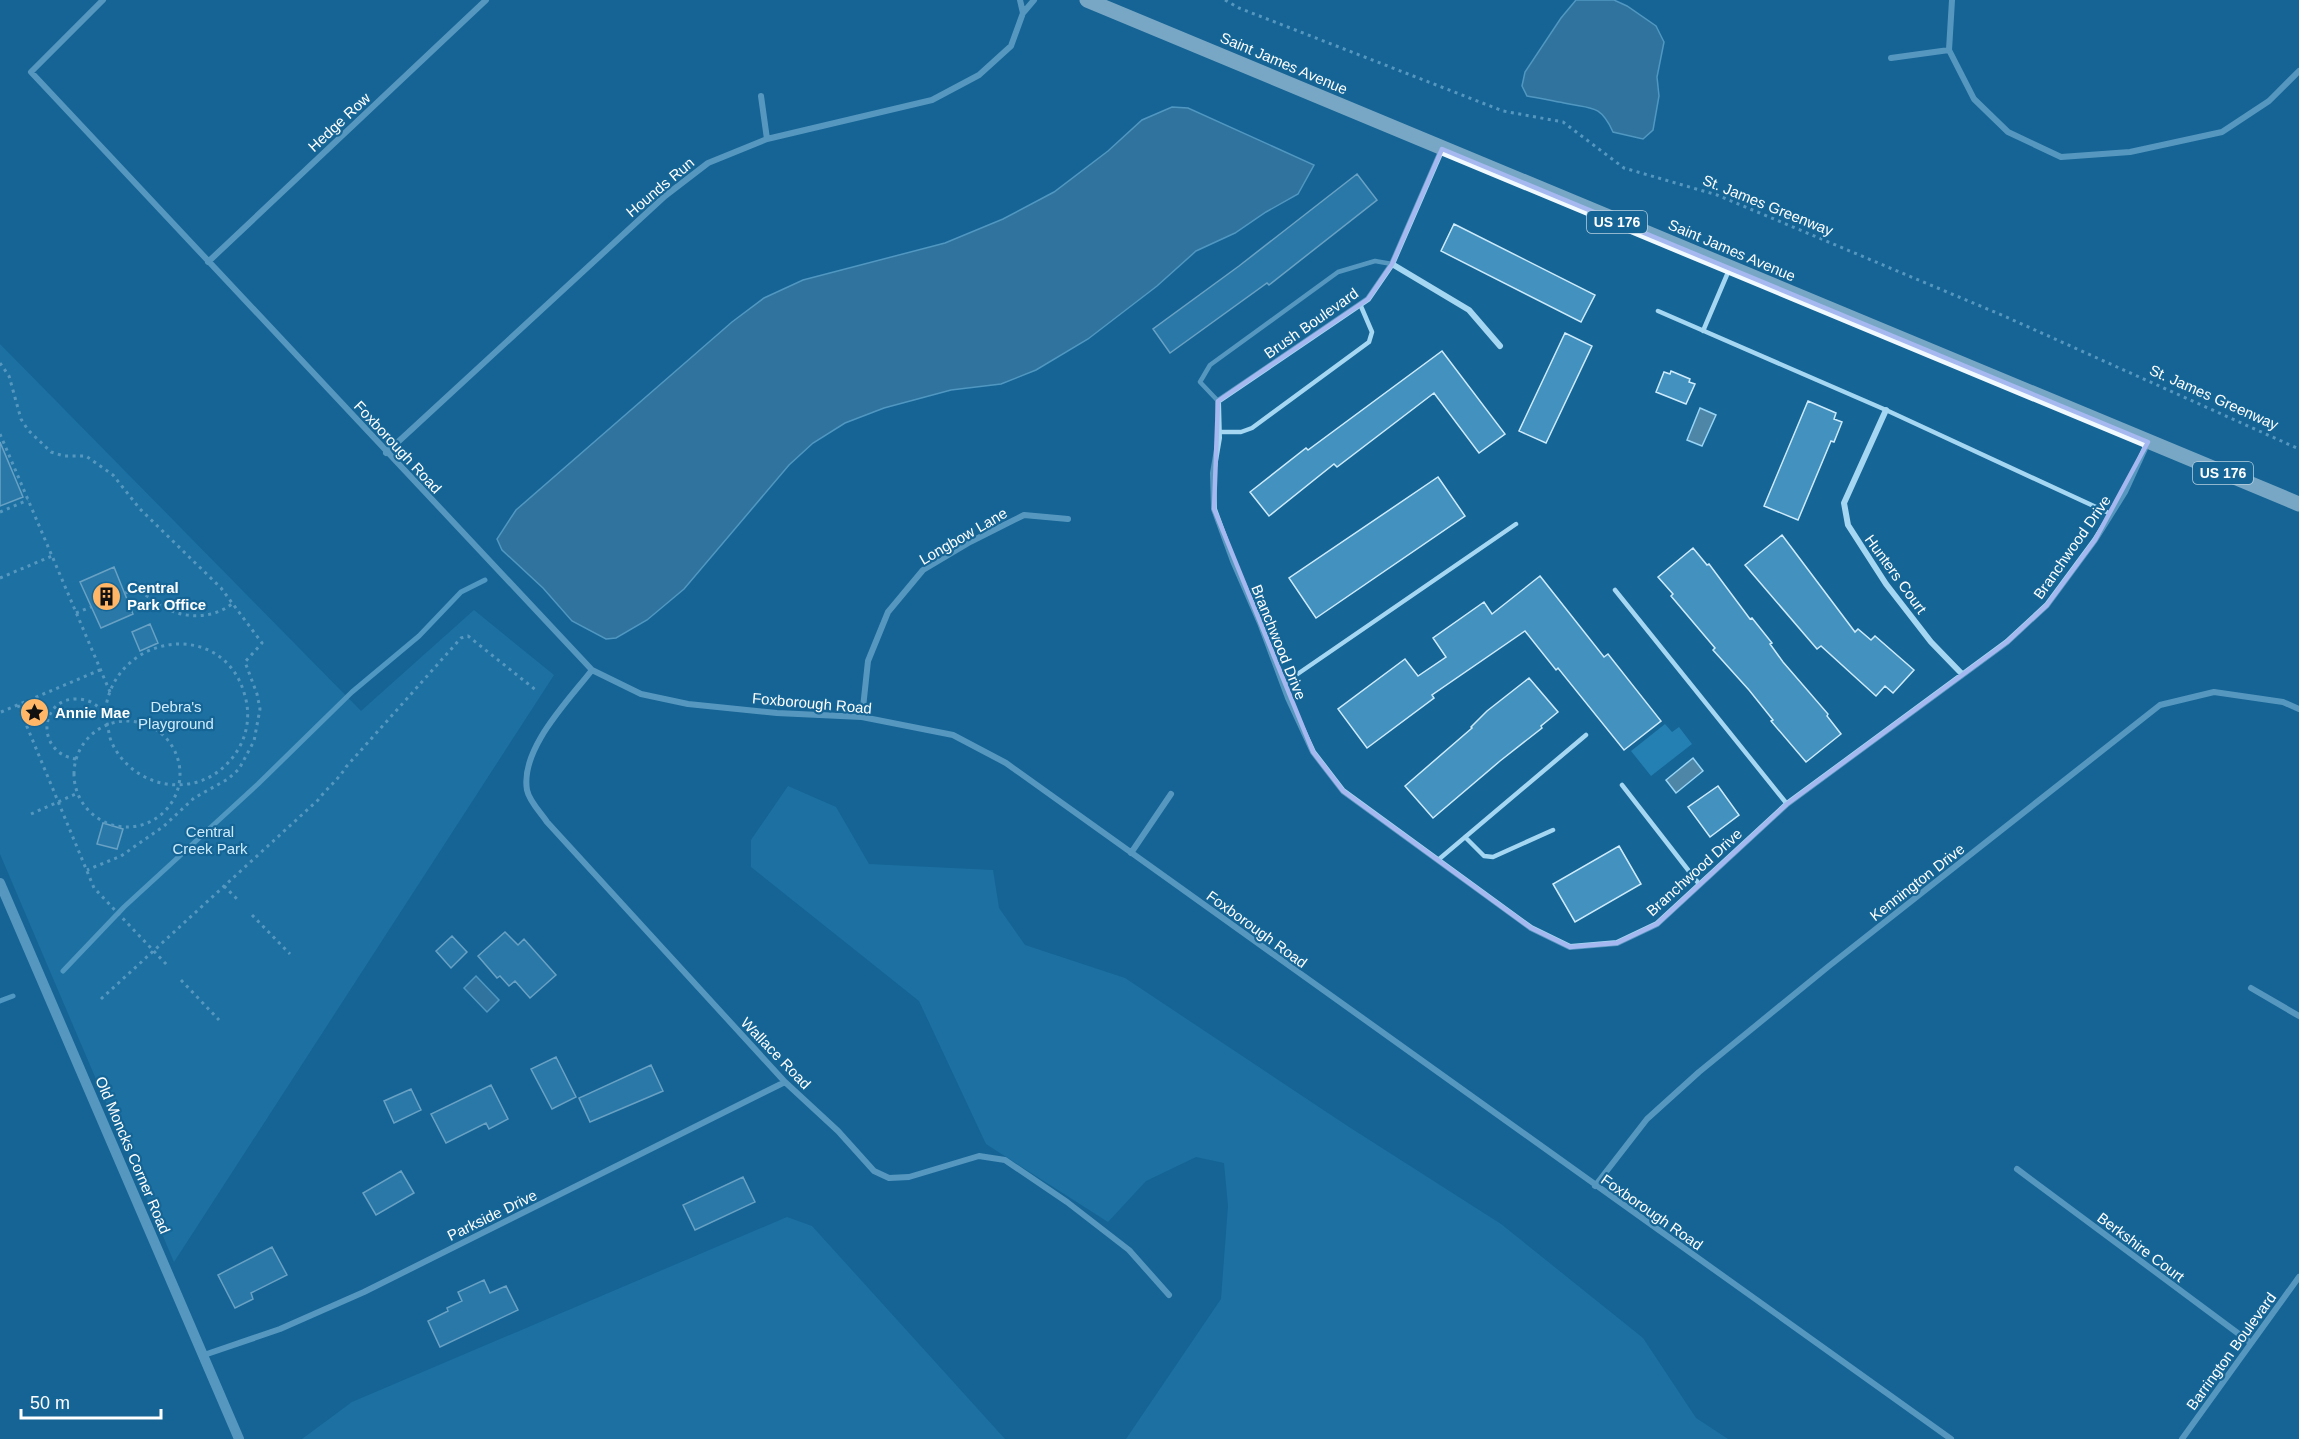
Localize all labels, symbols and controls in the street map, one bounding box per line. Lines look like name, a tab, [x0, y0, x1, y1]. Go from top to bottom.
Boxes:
street label: Saint James Avenue	[1218, 29, 1350, 97]
street label: Hedge Row	[305, 89, 374, 155]
street label: Hounds Run	[623, 154, 697, 220]
street label: St. James Greenway	[1700, 171, 1836, 239]
road number: US 176	[1587, 211, 1647, 233]
street label: Saint James Avenue	[1666, 216, 1798, 284]
street label: Brush Boulevard	[1261, 284, 1361, 362]
street label: St. James Greenway	[2147, 361, 2282, 433]
street label: Foxborough Road	[351, 397, 445, 497]
road number: US 176	[2193, 462, 2253, 484]
street label: Branchwood Drive	[2030, 492, 2114, 602]
street label: Longbow Lane	[916, 504, 1010, 568]
street label: Hunters Court	[1862, 531, 1931, 617]
place label: Central Park Office	[127, 579, 206, 613]
building icon: Central Park Office	[90, 580, 122, 612]
street label: Branchwood Drive	[1248, 582, 1310, 702]
street label: Foxborough Road	[751, 689, 873, 717]
place icon: Annie Mae	[18, 696, 50, 728]
park label: Debra's Playground	[138, 698, 214, 732]
place label: Annie Mae	[55, 704, 130, 721]
park label: Central Creek Park	[172, 823, 248, 857]
street label: Branchwood Drive	[1643, 825, 1745, 919]
street label: Kennington Drive	[1866, 840, 1968, 924]
street label: Foxborough Road	[1203, 887, 1311, 971]
street label: Wallace Road	[738, 1014, 814, 1092]
street label: Old Moncks Corner Road	[92, 1074, 174, 1236]
street label: Foxborough Road	[1598, 1171, 1706, 1253]
street label: Parkside Drive	[444, 1186, 540, 1244]
street label: Berkshire Court	[2094, 1209, 2188, 1286]
street label: Barrington Boulevard	[2183, 1289, 2279, 1413]
scale bar	[21, 1382, 160, 1420]
text: 50 m	[30, 1393, 70, 1413]

